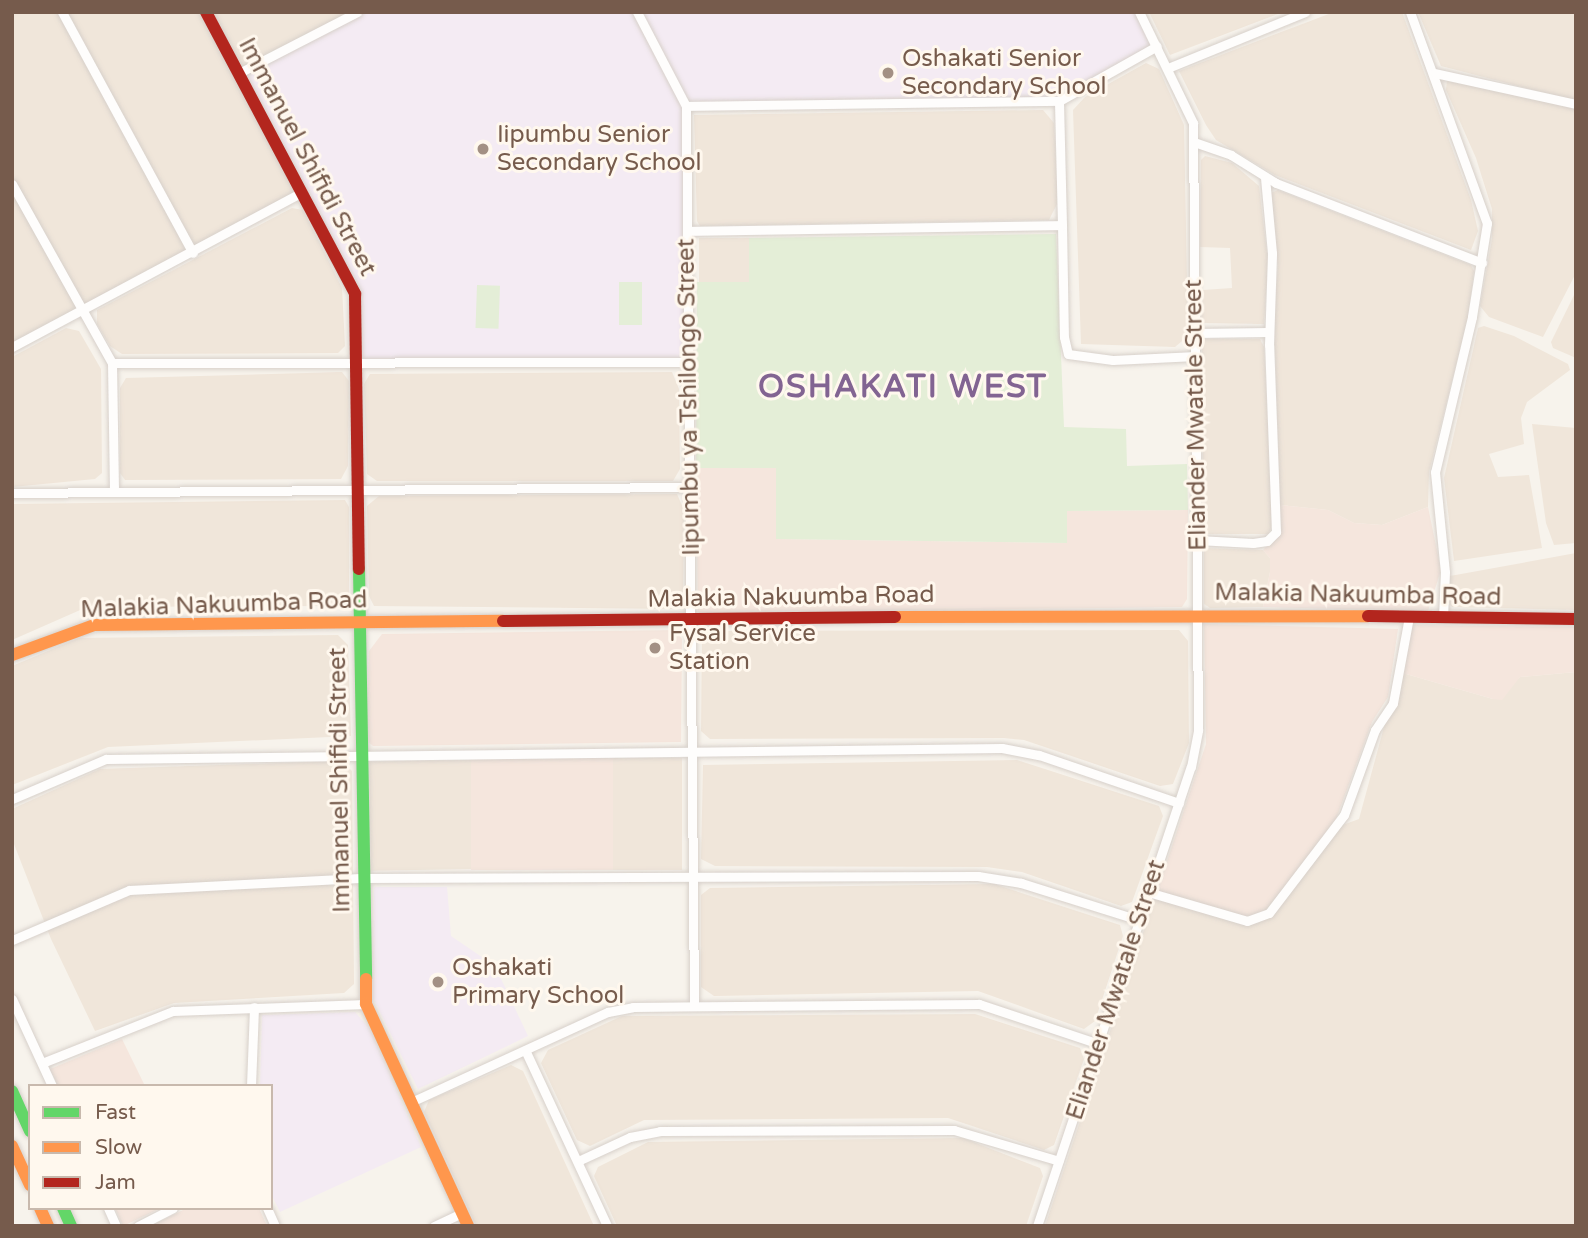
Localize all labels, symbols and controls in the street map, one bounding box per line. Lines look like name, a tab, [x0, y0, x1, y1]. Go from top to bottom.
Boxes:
street label: Immanuel Shifidi Street	[232, 33, 382, 281]
place label: Oshakati Senior Secondary School	[902, 45, 1107, 101]
marker: Oshakati Senior Secondary School	[880, 65, 896, 81]
place label: Iipumbu Senior Secondary School	[497, 121, 702, 177]
marker: Iipumbu Senior Secondary School	[475, 141, 491, 157]
street label: Iipumbu ya Tshilongo Street	[672, 238, 706, 556]
street label: Eliander Mwatale Street	[1179, 279, 1213, 551]
district label: OSHAKATI WEST	[760, 368, 1046, 406]
street label: Malakia Nakuumba Road	[1214, 578, 1502, 612]
street label: Malakia Nakuumba Road	[647, 580, 935, 614]
street label: Malakia Nakuumba Road	[80, 586, 368, 624]
place label: Fysal Service Station	[669, 620, 816, 676]
marker: Fysal Service Station	[647, 640, 663, 656]
street label: Immanuel Shifidi Street	[323, 647, 357, 913]
street label: Eliander Mwatale Street	[1060, 856, 1172, 1124]
place label: Oshakati Primary School	[452, 954, 624, 1010]
marker: Oshakati Primary School	[430, 974, 446, 990]
legend	[28, 1084, 273, 1210]
text: Fast	[95, 1100, 136, 1125]
text: Slow	[95, 1135, 142, 1160]
text: Jam	[95, 1170, 136, 1195]

